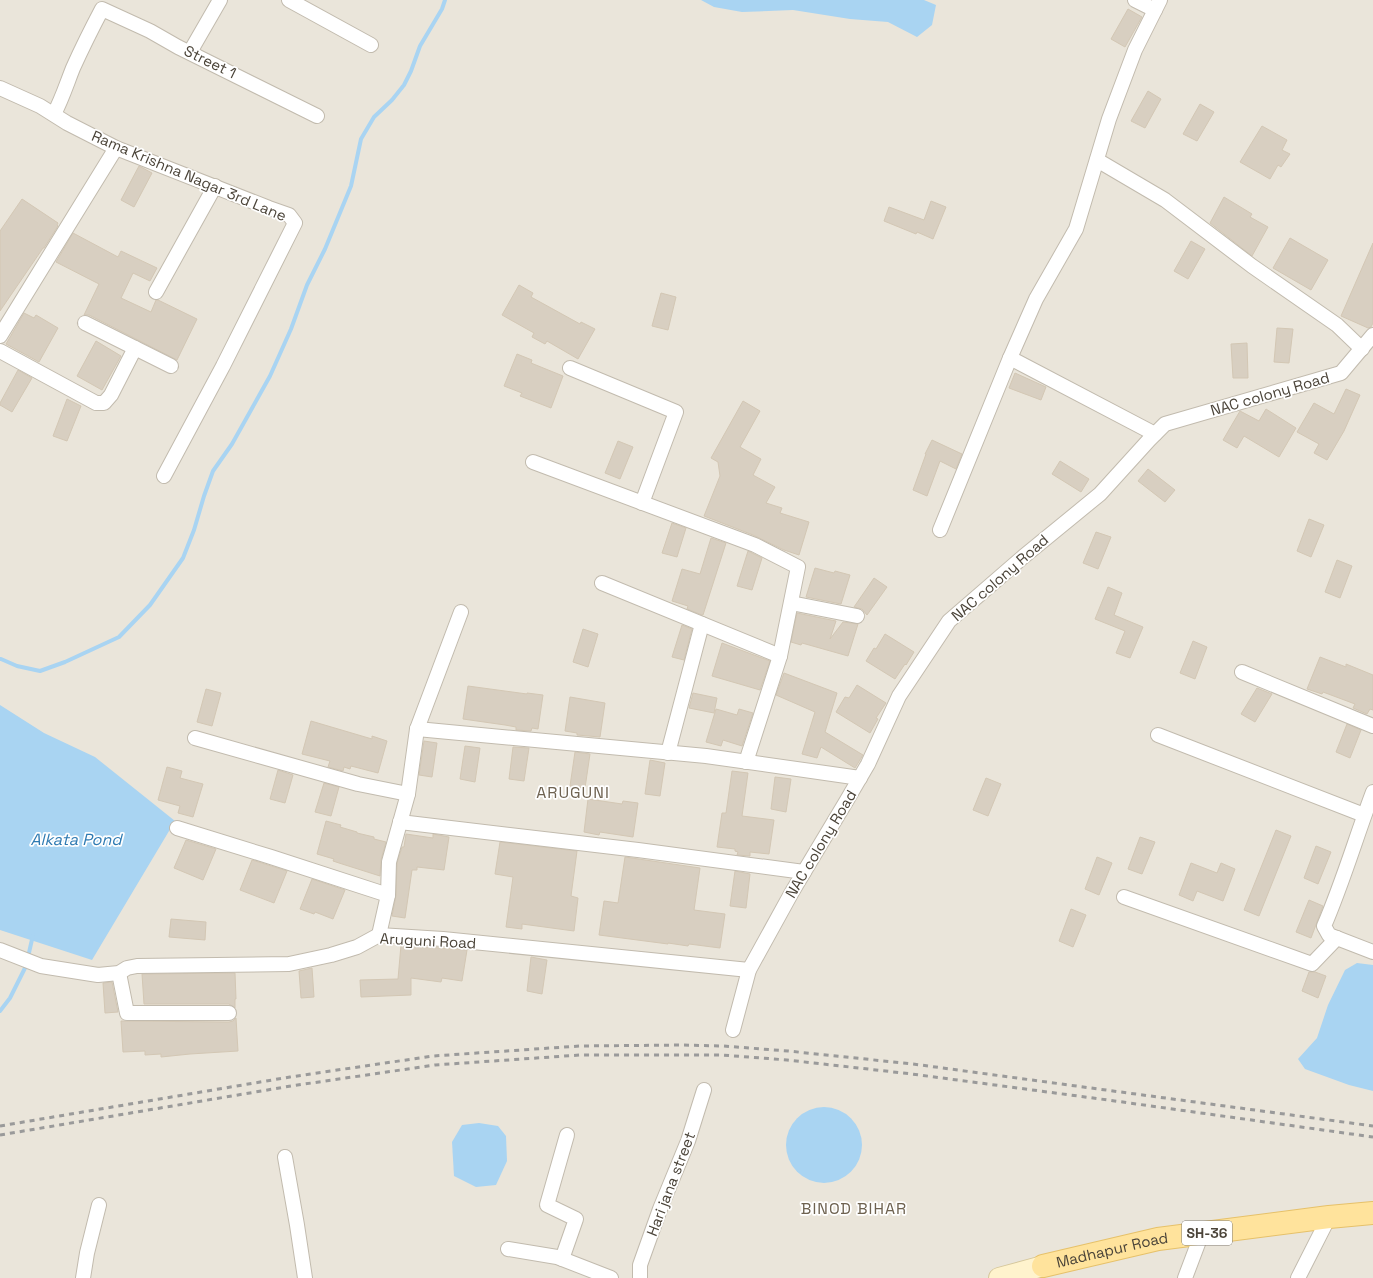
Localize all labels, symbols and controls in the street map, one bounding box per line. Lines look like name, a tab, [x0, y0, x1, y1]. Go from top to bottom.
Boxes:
street label: Street 1	[181, 41, 240, 82]
street label: Rama Krishna Nagar 3rd Lane	[89, 126, 290, 225]
street label: NAC colony Road	[1208, 367, 1332, 420]
street label: NAC colony Road	[947, 530, 1052, 625]
district label: ARUGUNI	[536, 782, 610, 803]
street label: NAC colony Road	[781, 786, 860, 901]
water label: Alkata Pond	[30, 829, 123, 850]
street label: Aruguni Road	[379, 928, 477, 953]
street label: Hari jana street	[642, 1129, 699, 1239]
district label: BINOD BIHAR	[801, 1198, 907, 1219]
road number: SH-36	[1182, 1221, 1232, 1245]
street label: Madhapur Road	[1054, 1228, 1169, 1272]

